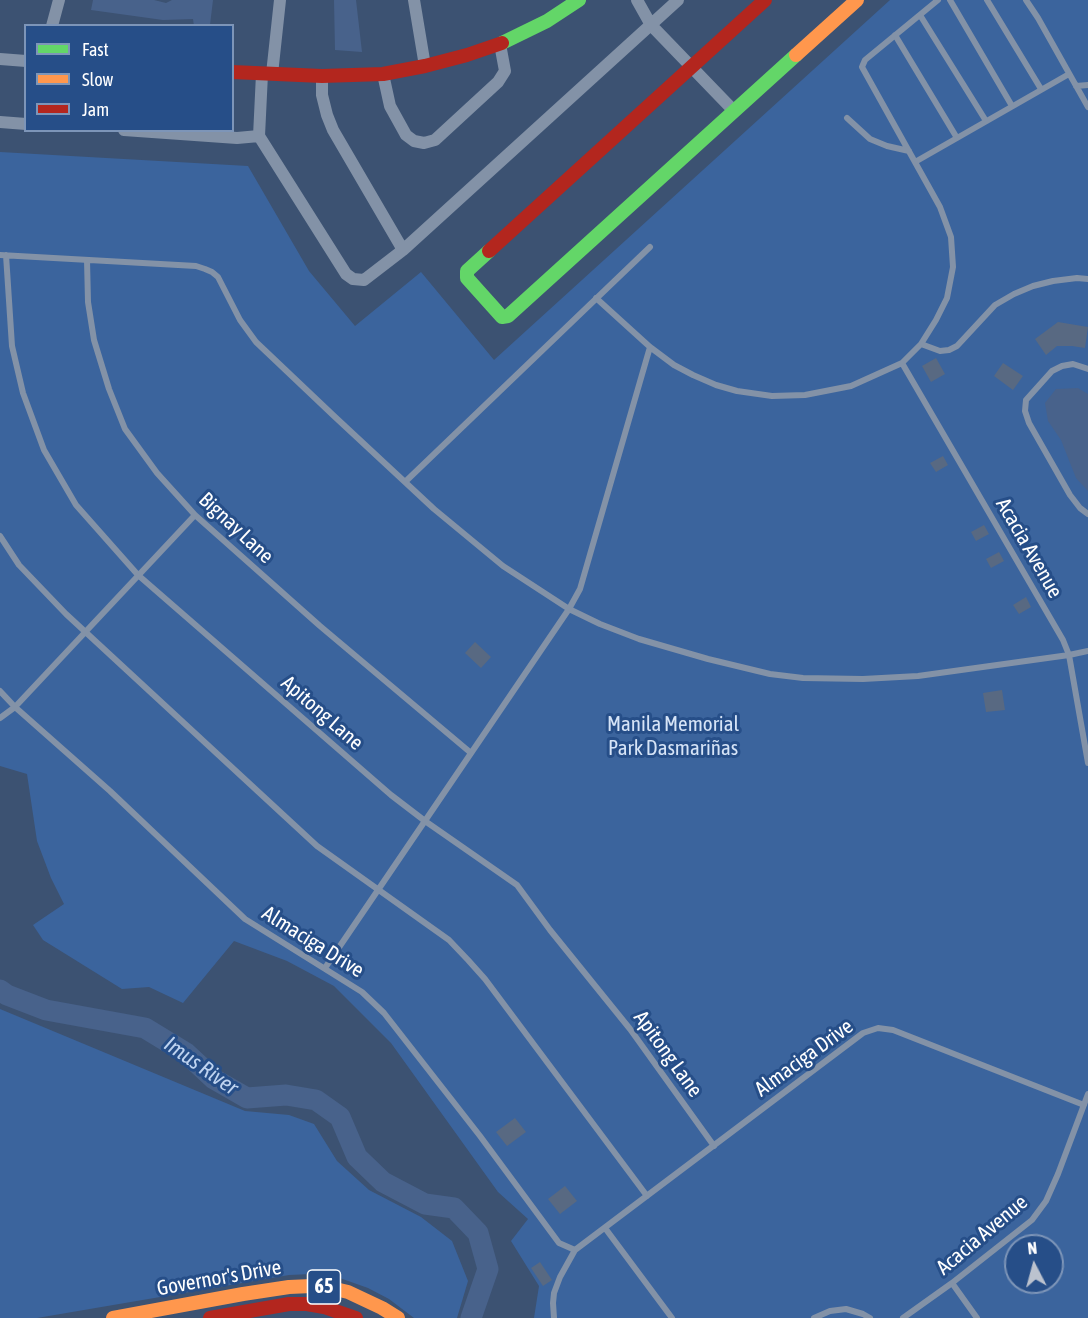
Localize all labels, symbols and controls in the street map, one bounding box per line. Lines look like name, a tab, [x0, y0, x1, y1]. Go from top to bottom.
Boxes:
legend	[24, 24, 234, 132]
text: Fast	[82, 39, 109, 60]
text: Slow	[82, 69, 113, 90]
text: Jam	[82, 99, 109, 120]
street label: Bignay Lane	[193, 487, 279, 569]
street label: Acacia Avenue	[990, 494, 1068, 602]
street label: Apitong Lane	[276, 671, 368, 755]
park label: Manila Memorial Park Dasmariñas	[607, 711, 739, 761]
street label: Almaciga Drive	[257, 901, 369, 983]
street label: Apitong Lane	[628, 1006, 708, 1102]
street label: Almaciga Drive	[750, 1014, 858, 1102]
water label: Imus River	[159, 1031, 243, 1101]
street label: Acacia Avenue	[931, 1190, 1033, 1280]
north arrow	[1004, 1234, 1064, 1294]
text: N	[1027, 1239, 1038, 1258]
street label: Governor's Drive	[155, 1255, 283, 1301]
road number: 65	[308, 1270, 340, 1304]

